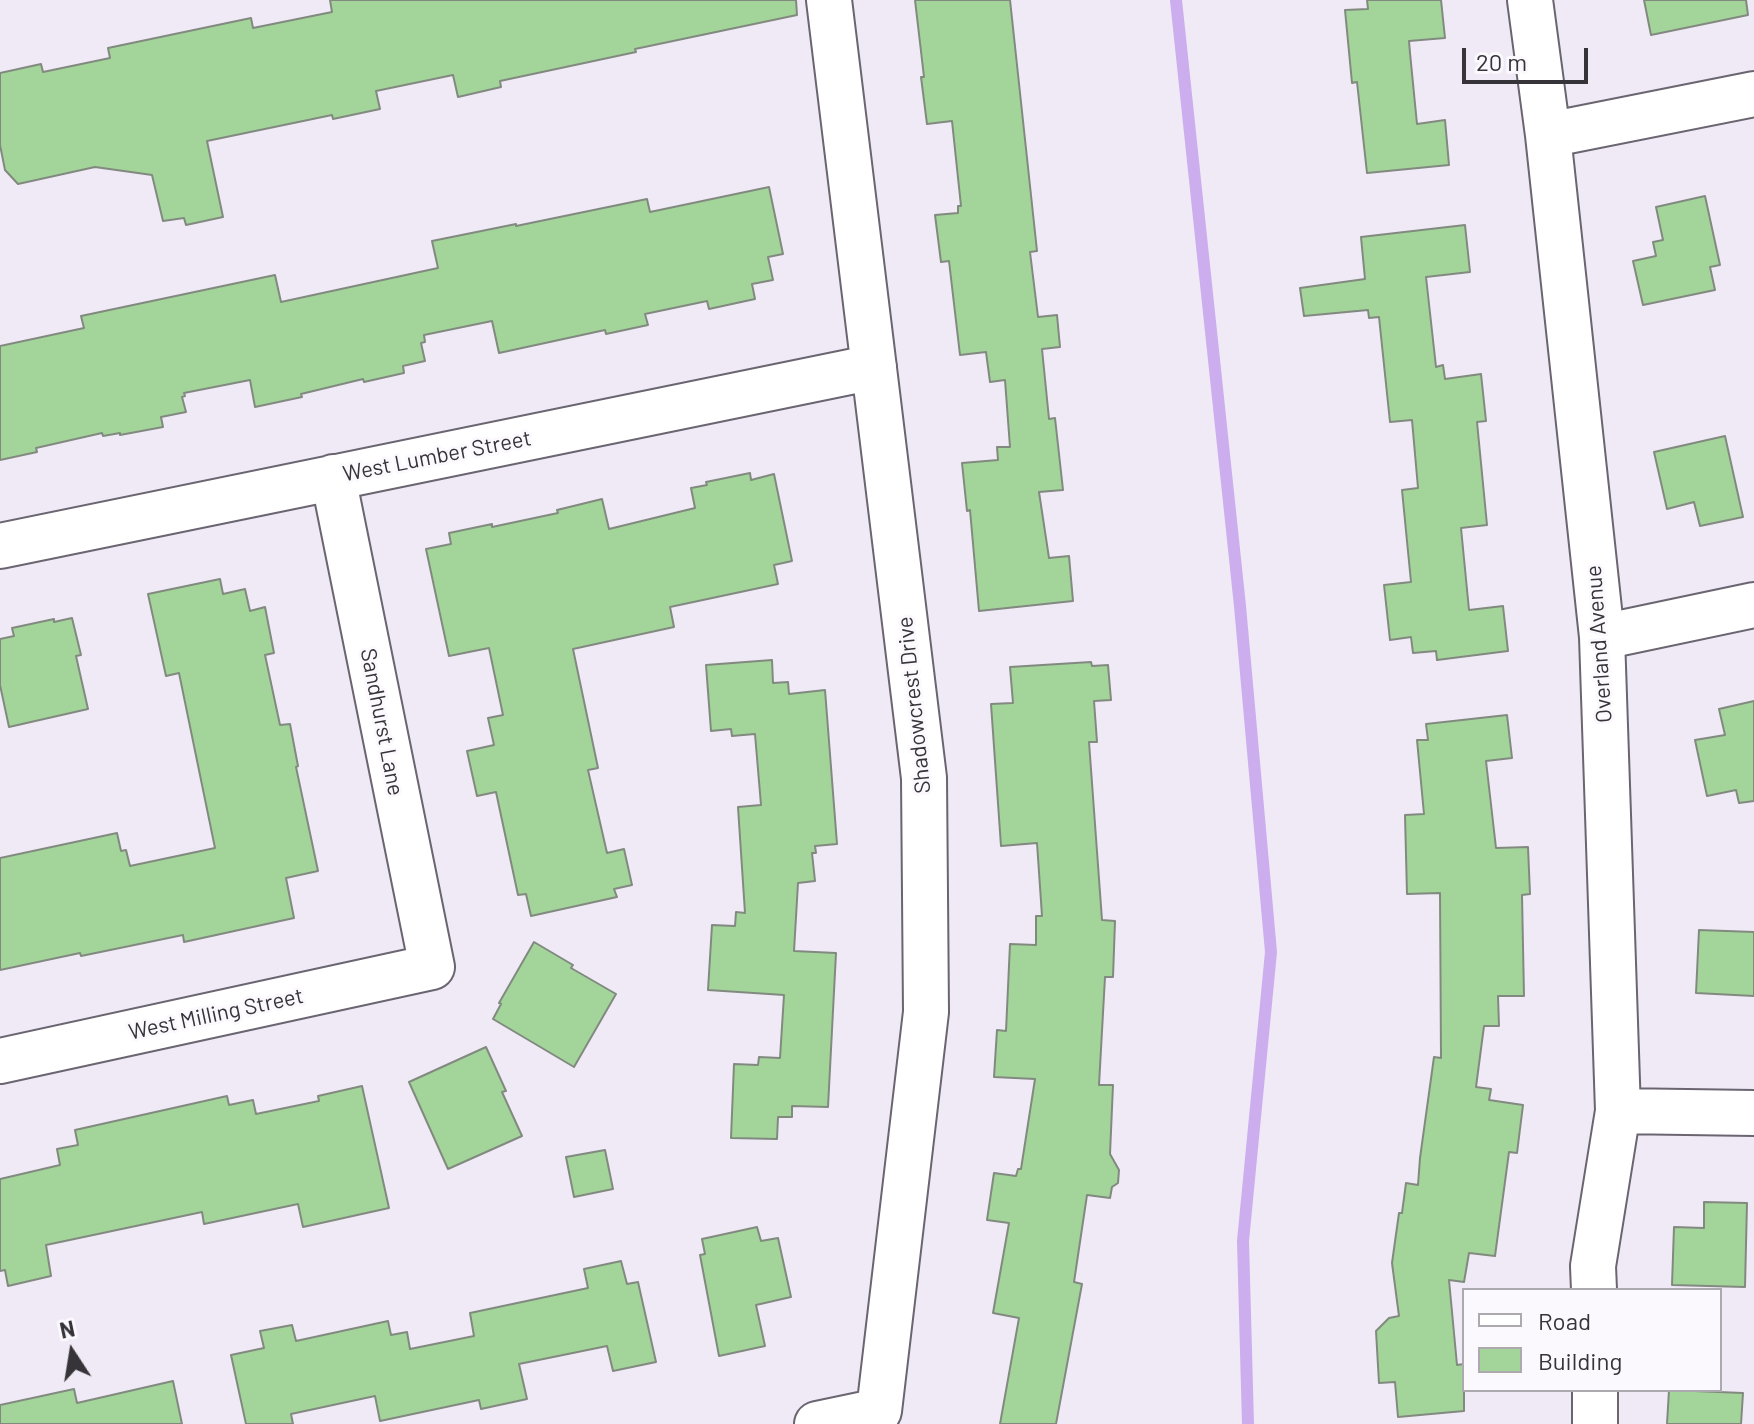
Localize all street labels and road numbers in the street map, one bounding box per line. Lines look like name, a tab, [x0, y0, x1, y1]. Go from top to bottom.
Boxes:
street label: West Lumber Street	[341, 425, 533, 487]
street label: Overland Avenue	[1580, 564, 1618, 724]
street label: Shadowcrest Drive	[892, 615, 936, 795]
street label: Sandhurst Lane	[355, 646, 409, 798]
street label: West Milling Street	[126, 983, 306, 1045]

